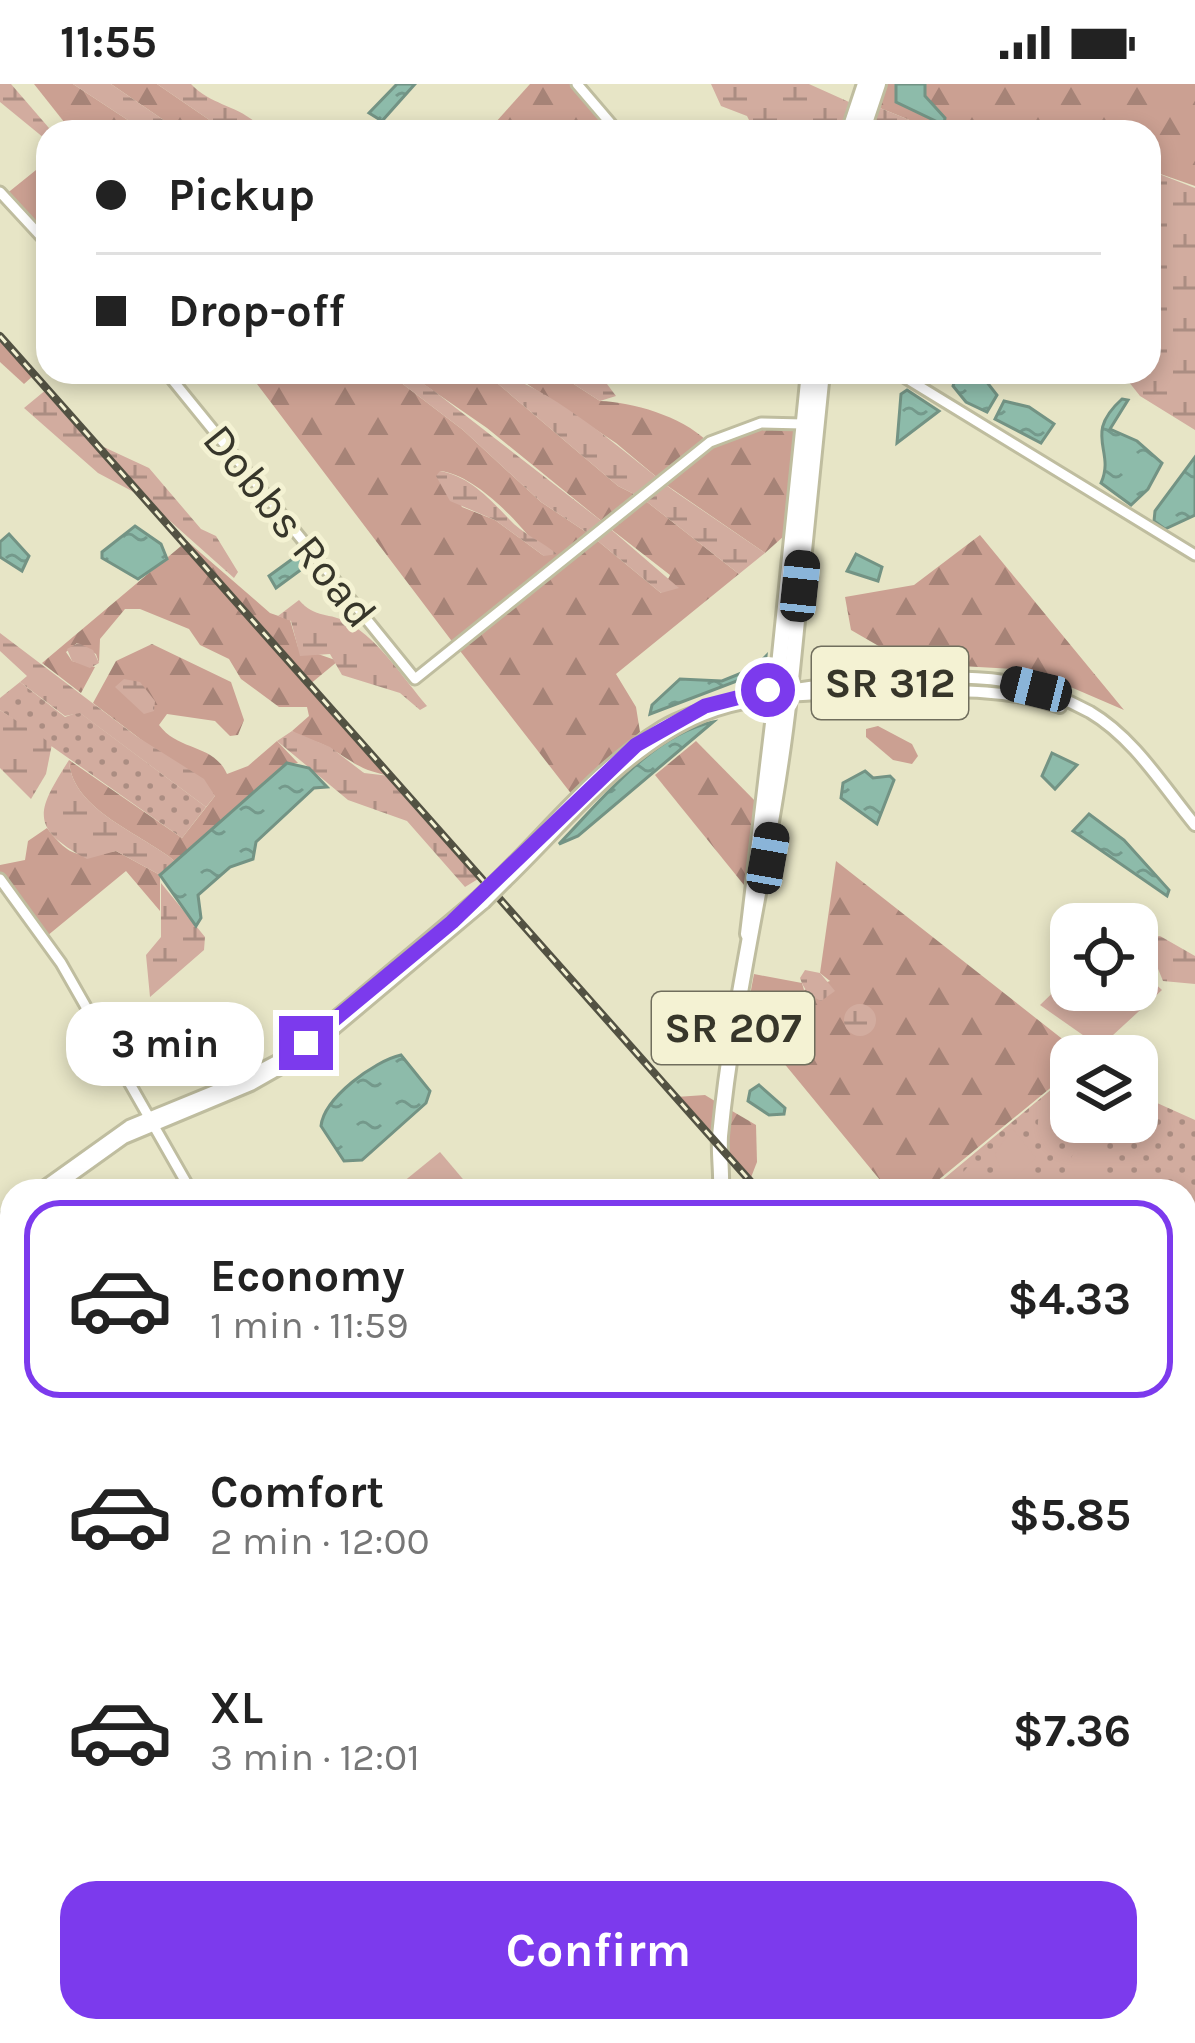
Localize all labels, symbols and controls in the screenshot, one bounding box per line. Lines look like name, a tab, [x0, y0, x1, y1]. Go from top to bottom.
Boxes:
text: 11:55	[60, 16, 157, 68]
text: Pickup	[168, 169, 315, 221]
text: Drop-off	[168, 285, 345, 337]
street label: Dobbs Road	[193, 414, 387, 638]
car	[778, 548, 822, 624]
road number: SR 312	[812, 647, 968, 719]
route start	[741, 663, 795, 717]
car	[997, 663, 1075, 715]
car	[744, 819, 792, 897]
map controls	[1050, 903, 1158, 1143]
button: locate	[1050, 903, 1158, 1011]
road number: SR 207	[652, 992, 814, 1064]
callout: 3 min	[66, 1001, 264, 1085]
route end	[279, 1016, 333, 1070]
text: 3 min	[111, 1021, 219, 1067]
button: layers	[1050, 1035, 1158, 1143]
icon: car	[66, 1245, 174, 1353]
text: Economy	[210, 1250, 405, 1302]
text: $4.33	[1008, 1273, 1131, 1325]
text: 1 min · 11:59	[210, 1302, 409, 1348]
icon: car	[66, 1461, 174, 1569]
text: Comfort	[210, 1466, 384, 1518]
text: $5.85	[1009, 1489, 1131, 1541]
text: 2 min · 12:00	[210, 1518, 430, 1564]
icon: car	[66, 1677, 174, 1785]
text: XL	[210, 1682, 263, 1734]
text: $7.36	[1013, 1705, 1131, 1757]
text: 3 min · 12:01	[210, 1734, 420, 1780]
button: Confirm	[60, 1881, 1137, 2019]

